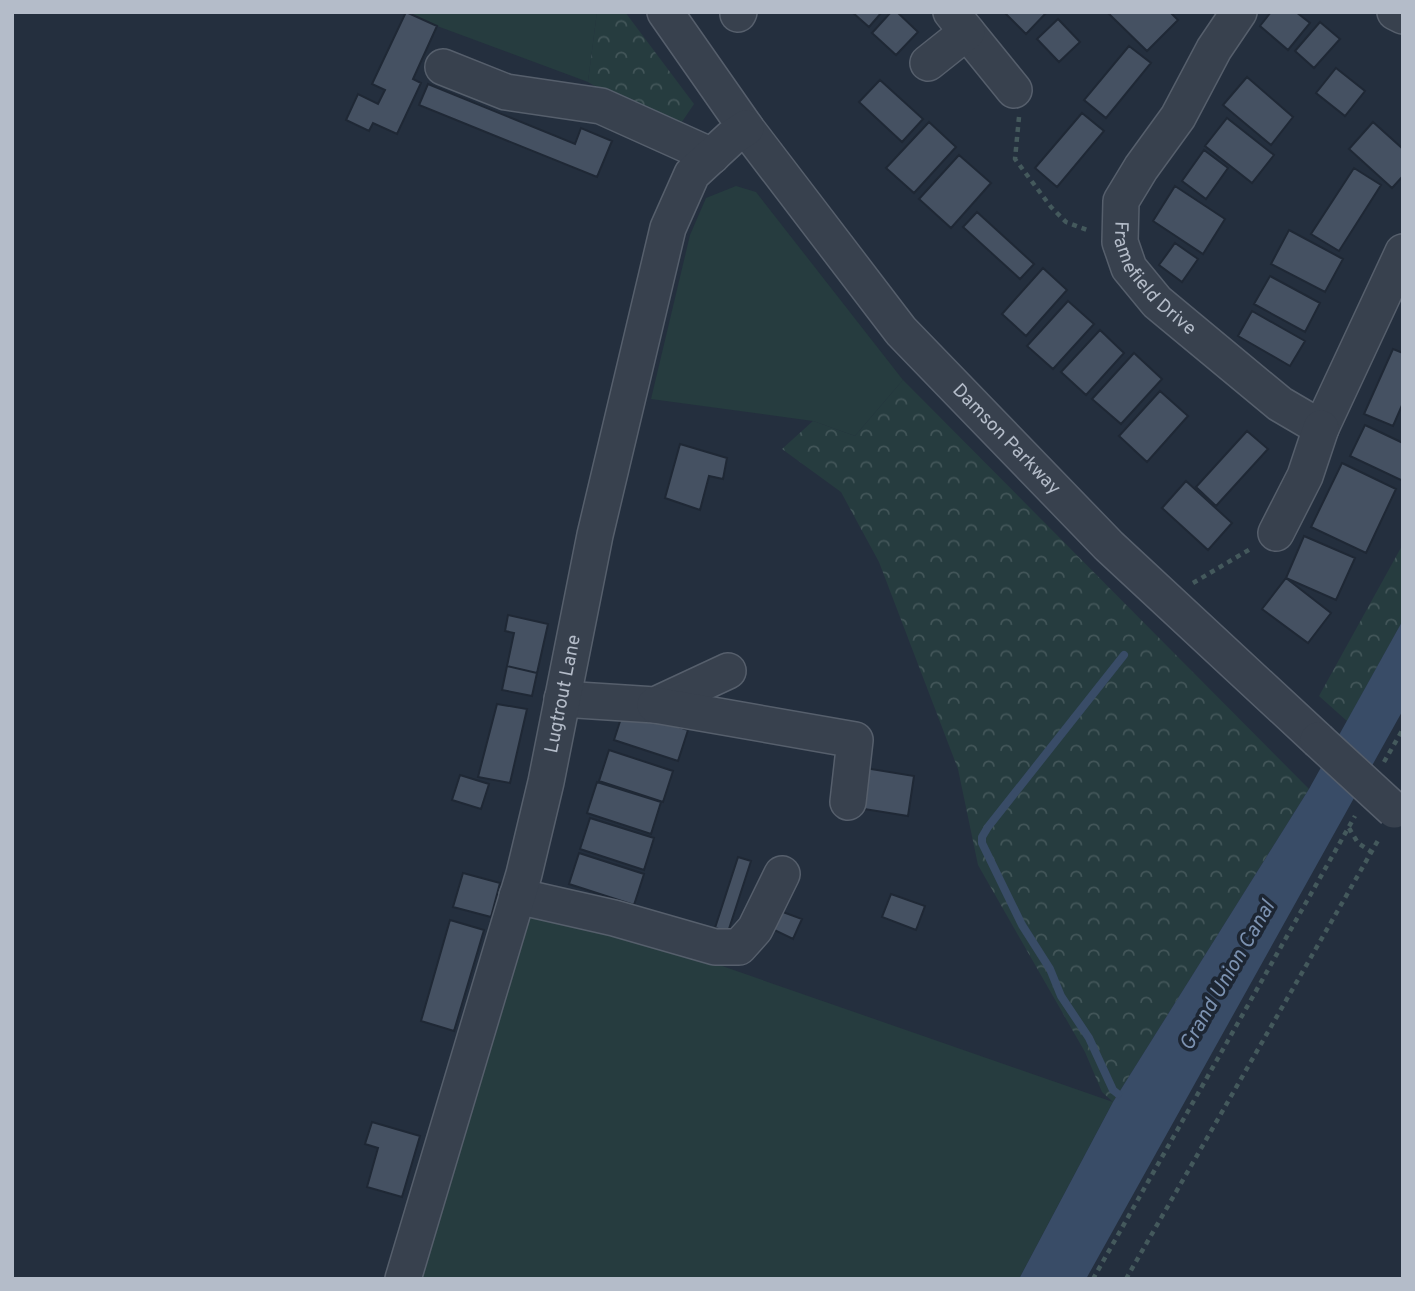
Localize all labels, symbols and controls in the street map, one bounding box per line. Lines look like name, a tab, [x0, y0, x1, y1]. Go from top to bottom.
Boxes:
street label: Framefield Drive	[1107, 221, 1201, 341]
street label: Damson Parkway	[947, 379, 1065, 500]
street label: Lugtrout Lane	[540, 633, 587, 755]
water label: Grand Union Canal	[1174, 895, 1283, 1056]

